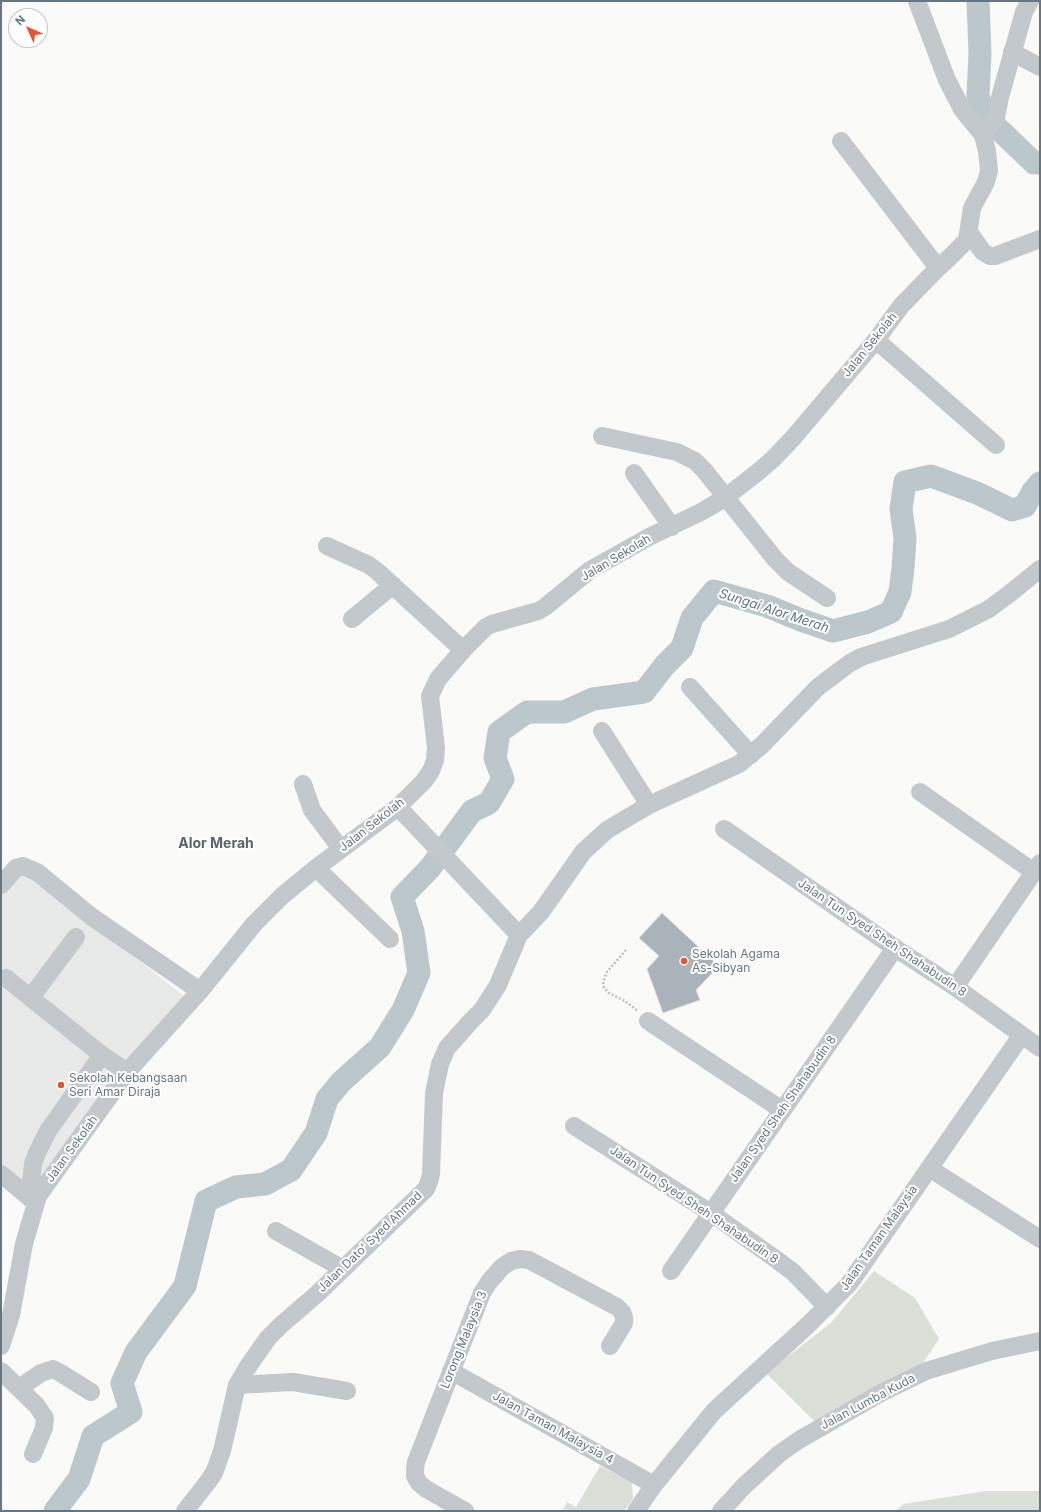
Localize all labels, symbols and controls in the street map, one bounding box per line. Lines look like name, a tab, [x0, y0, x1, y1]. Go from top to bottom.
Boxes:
north arrow	[8, 8, 48, 48]
text: N	[12, 12, 28, 28]
street label: Jalan Sekolah	[840, 310, 900, 380]
street label: Jalan Sekolah	[579, 532, 653, 584]
water label: Sungai Alor Merah	[717, 586, 831, 636]
street label: Jalan Sekolah	[337, 795, 407, 855]
district label: Alor Merah	[178, 836, 254, 852]
street label: Jalan Tun Syed Sheh Shahabudin 8	[795, 876, 969, 1000]
place label: Sekolah Agama As-Sibyan	[692, 947, 780, 975]
marker: Sekolah Agama As-Sibyan	[679, 956, 689, 966]
street label: Jalan Syed Sheh Shahabudin 8	[727, 1033, 839, 1185]
place label: Sekolah Kebangsaan Seri Amar Diraja	[69, 1071, 187, 1099]
marker: Sekolah Kebangsaan Seri Amar Diraja	[56, 1080, 66, 1090]
street label: Jalan Sekolah	[43, 1113, 101, 1185]
street label: Jalan Tun Syed Sheh Shahabudin 8	[607, 1143, 781, 1267]
street label: Jalan Taman Malaysia	[837, 1183, 921, 1293]
street label: Jalan Dato' Syed Ahmad	[315, 1189, 425, 1295]
street label: Lorong Malaysia 3	[438, 1289, 490, 1391]
street label: Jalan Lumba Kuda	[818, 1371, 918, 1433]
street label: Jalan Taman Malaysia 4	[490, 1389, 616, 1467]

